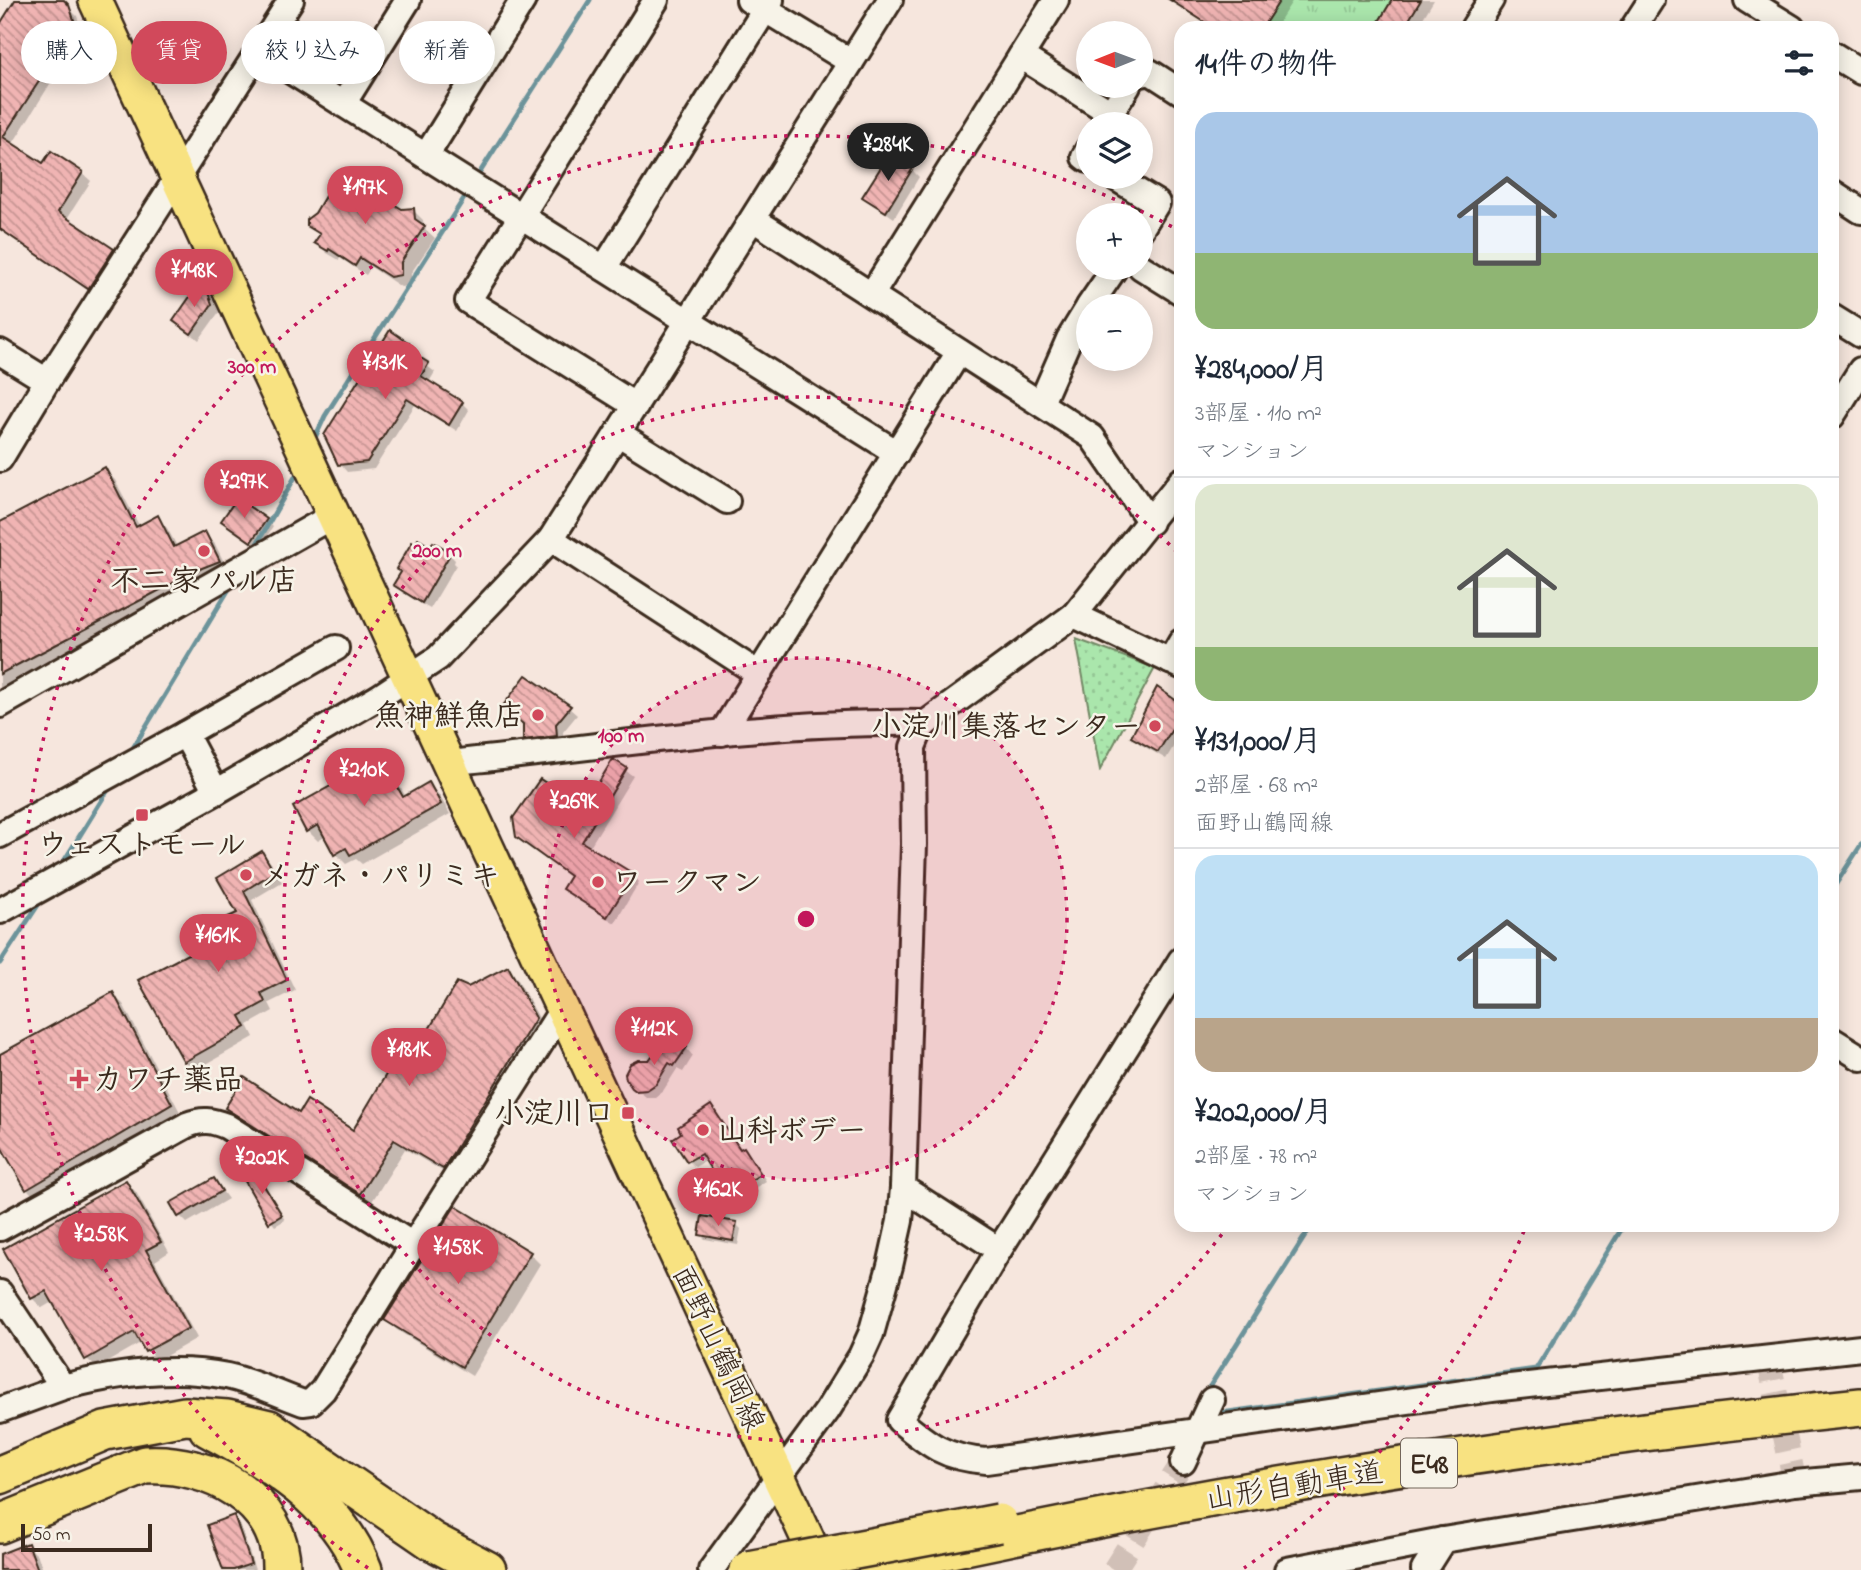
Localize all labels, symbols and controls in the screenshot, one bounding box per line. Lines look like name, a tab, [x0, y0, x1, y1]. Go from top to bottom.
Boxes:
chip: 購入	[21, 21, 117, 84]
chip: 賃貸	[131, 21, 227, 84]
chip: 絞り込み	[241, 21, 385, 84]
chip: 新着	[399, 21, 495, 84]
north arrow	[1076, 21, 1153, 98]
map controls	[1076, 21, 1153, 371]
text: 14件の物件	[1195, 44, 1337, 88]
icon: filters	[1780, 44, 1818, 82]
button: layers	[1076, 112, 1153, 189]
pin: ¥284K	[839, 124, 937, 183]
text: ¥284K	[863, 129, 913, 162]
icon: home	[1444, 158, 1570, 284]
pin: ¥197K	[316, 166, 414, 226]
text: ¥197K	[343, 172, 387, 205]
button: +	[1076, 203, 1153, 280]
pin: ¥148K	[145, 250, 243, 309]
text: ¥148K	[171, 255, 217, 288]
button: −	[1076, 294, 1153, 371]
pin: ¥131K	[336, 342, 434, 401]
text: ¥131K	[363, 347, 407, 380]
text: ¥284,000/月	[1195, 349, 1329, 393]
text: 300 m	[227, 353, 276, 383]
text: 3部屋 · 110 m²	[1195, 398, 1322, 431]
text: マンション	[1195, 436, 1309, 469]
pin: ¥297K	[195, 461, 293, 520]
text: ¥297K	[220, 466, 268, 499]
icon: home	[1444, 530, 1570, 656]
text: 200 m	[411, 537, 462, 567]
marker: 不二家 パル店	[196, 543, 212, 559]
place label: 不二家 パル店	[110, 561, 298, 605]
place label: 魚神鮮魚店	[374, 696, 524, 740]
marker: 魚神鮮魚店	[530, 707, 546, 723]
place label: 小淀川集落センター	[871, 707, 1141, 751]
marker: 小淀川集落センター	[1147, 718, 1163, 734]
text: ¥131,000/月	[1195, 721, 1322, 765]
text: 100 m	[598, 722, 644, 752]
pin: ¥210K	[315, 748, 413, 808]
text: ¥210K	[340, 754, 388, 787]
text: 2部屋 · 68 m²	[1195, 770, 1318, 803]
pin: ¥269K	[525, 780, 623, 840]
text: ¥269K	[550, 786, 598, 819]
marker: ウェストモール	[134, 807, 150, 823]
text: 面野山鶴岡線	[1195, 808, 1333, 841]
place label: ウェストモール	[38, 825, 246, 869]
place label: メガネ・パリミキ	[260, 856, 500, 900]
place label: ワークマン	[612, 863, 762, 907]
marker: メガネ・パリミキ	[238, 867, 254, 883]
marker: ワークマン	[590, 874, 606, 890]
icon: home	[1444, 901, 1570, 1027]
centre of rings	[794, 907, 818, 931]
pin: ¥161K	[169, 914, 267, 974]
text: ¥161K	[196, 920, 240, 953]
pin: ¥112K	[605, 1007, 703, 1067]
text: ¥112K	[631, 1013, 677, 1046]
pin: ¥181K	[360, 1028, 458, 1088]
text: ¥181K	[387, 1034, 431, 1067]
place label: カワチ薬品	[93, 1060, 243, 1104]
marker: カワチ薬品	[71, 1071, 87, 1087]
text: ¥202,000/月	[1195, 1092, 1333, 1136]
place label: 小淀川口	[494, 1094, 614, 1138]
marker: 小淀川口	[620, 1105, 636, 1121]
place label: 山科ボデー	[717, 1111, 866, 1155]
marker: 山科ボデー	[695, 1122, 711, 1138]
pin: ¥202K	[213, 1136, 311, 1196]
text: 2部屋 · 78 m²	[1195, 1141, 1317, 1174]
text: ¥202K	[236, 1142, 288, 1175]
pin: ¥162K	[669, 1168, 767, 1228]
text: ¥162K	[694, 1174, 743, 1207]
text: マンション	[1195, 1179, 1309, 1212]
pin: ¥258K	[52, 1214, 150, 1273]
text: ¥258K	[74, 1219, 128, 1252]
pin: ¥158K	[409, 1226, 507, 1286]
text: ¥158K	[433, 1232, 483, 1265]
street label: 面野山鶴岡線	[658, 1258, 774, 1440]
road number: E48	[1401, 1438, 1457, 1488]
street label: 山形自動車道	[1202, 1452, 1387, 1524]
scale bar	[21, 1521, 152, 1553]
text: 50 m	[32, 1522, 71, 1549]

